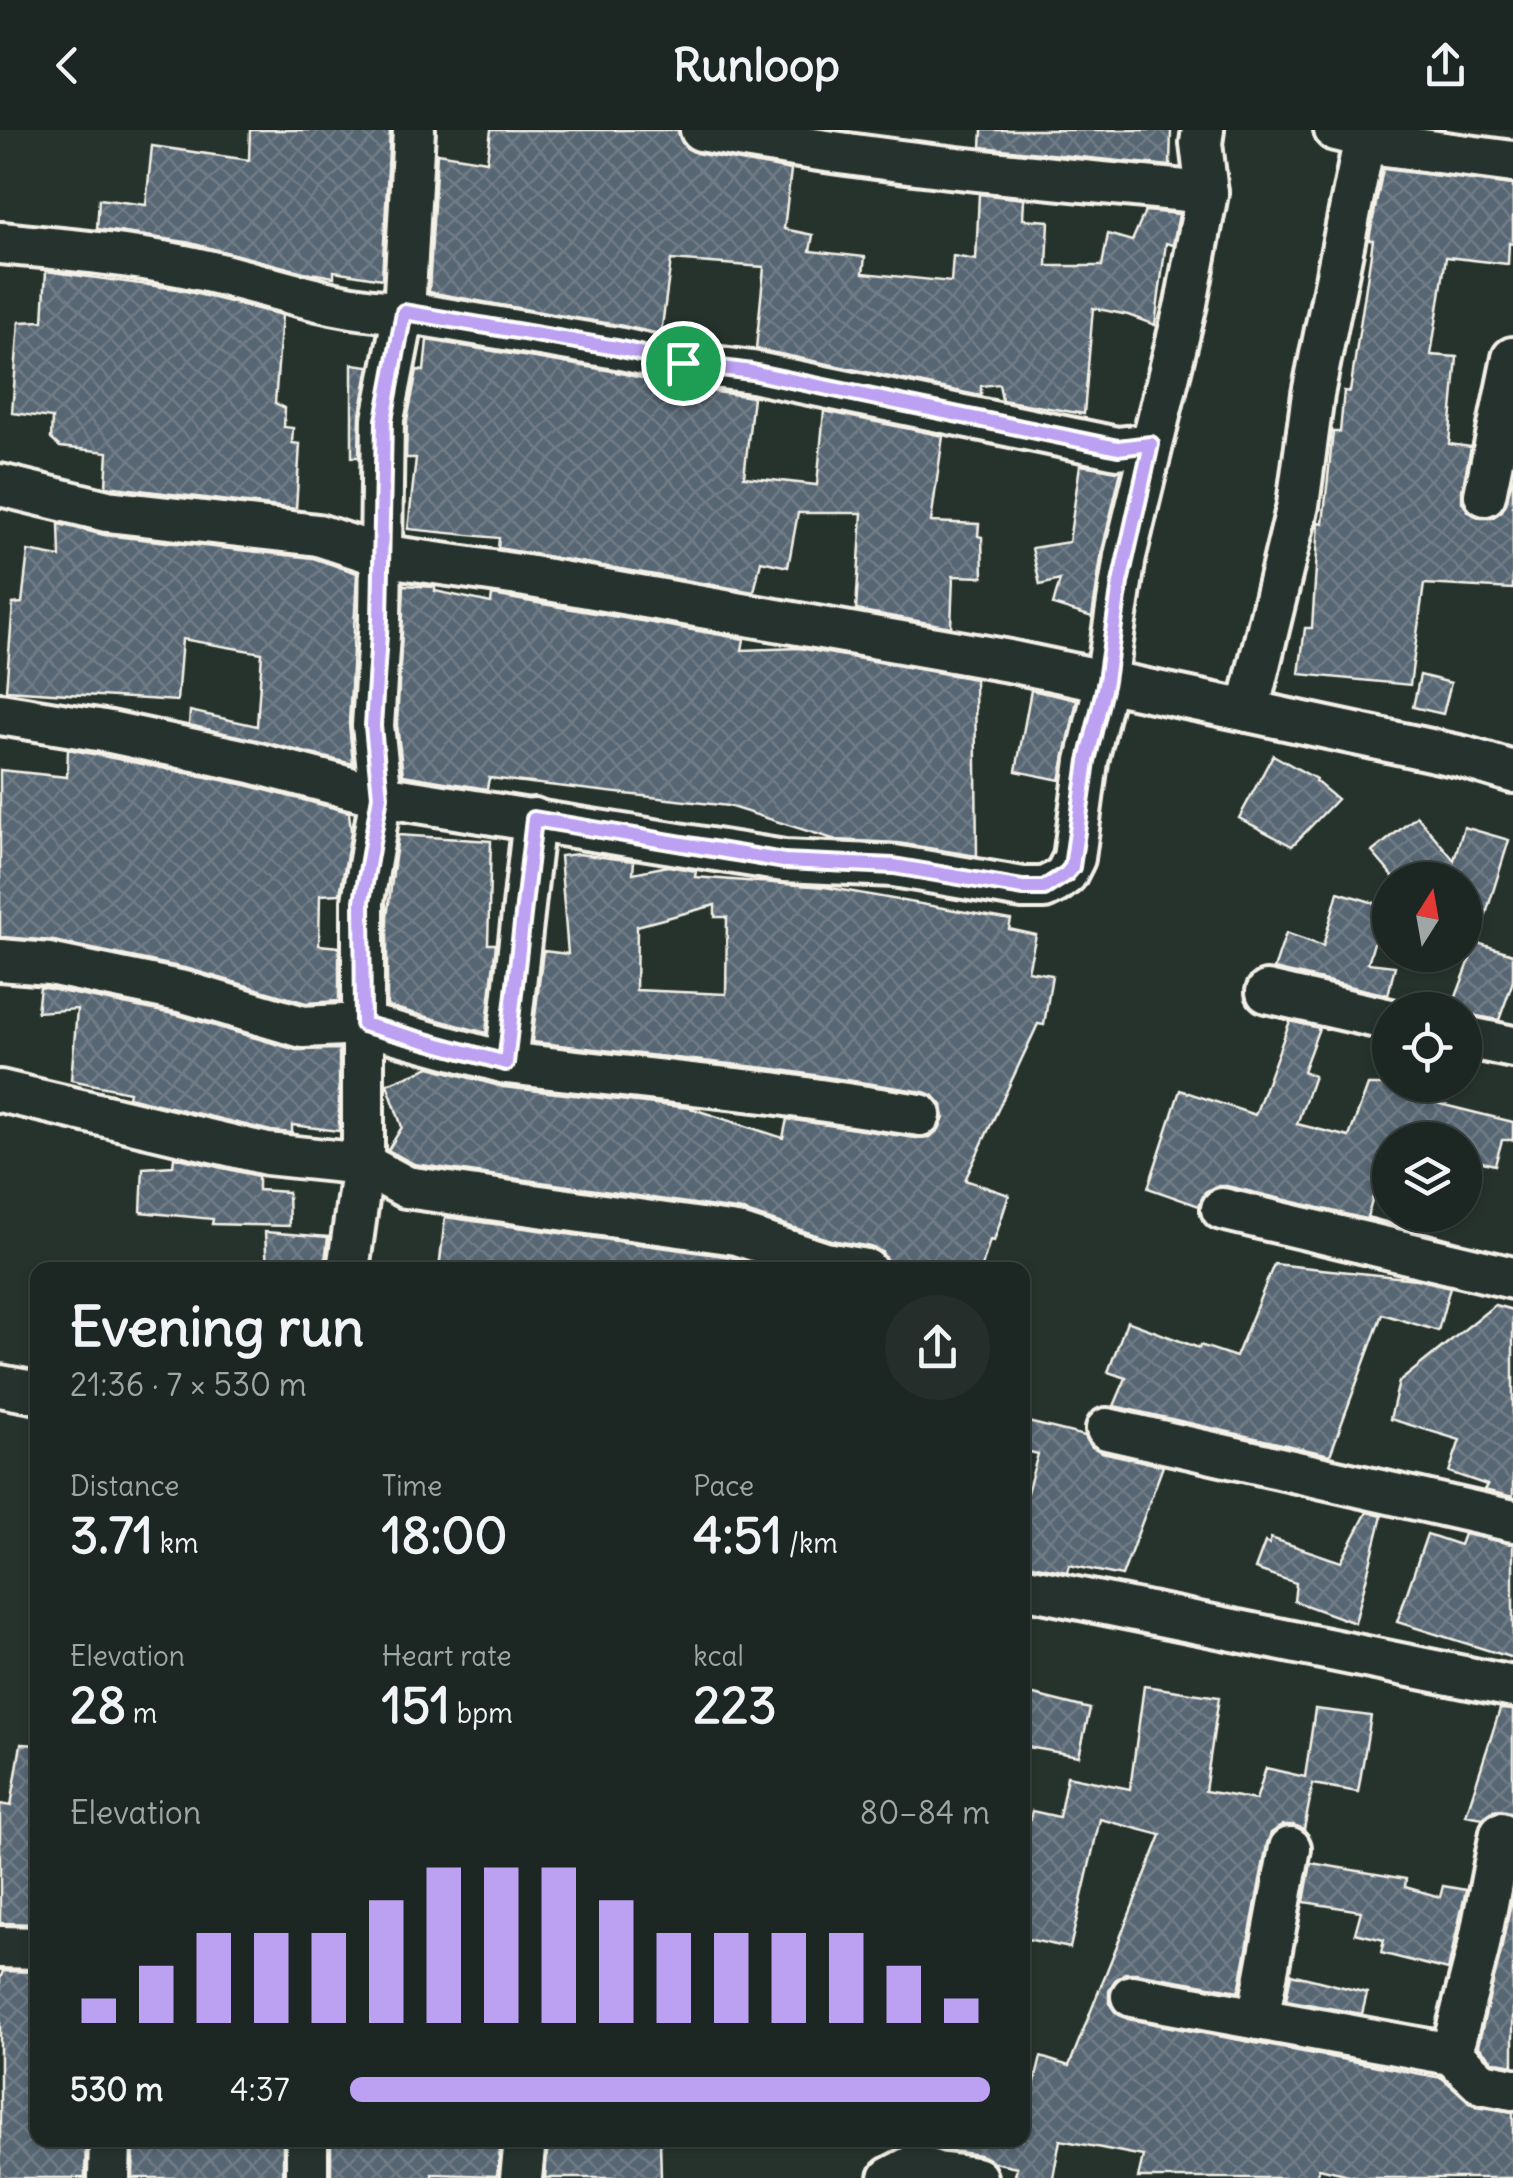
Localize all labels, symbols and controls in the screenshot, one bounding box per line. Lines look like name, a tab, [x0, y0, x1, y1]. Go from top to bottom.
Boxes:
text: Runloop	[673, 37, 840, 93]
icon: back	[40, 38, 95, 93]
icon: share	[1418, 38, 1473, 93]
pin	[641, 321, 726, 406]
icon: arrive	[656, 336, 711, 391]
north arrow	[1372, 862, 1482, 972]
map controls	[1372, 862, 1482, 1232]
button: locate	[1372, 992, 1482, 1102]
button: layers	[1372, 1122, 1482, 1232]
text: Evening run	[70, 1292, 364, 1361]
button: share	[885, 1295, 990, 1400]
text: 21:36 · 7 × 530 m	[70, 1364, 307, 1405]
text: Distance	[70, 1468, 179, 1504]
text: Time	[382, 1468, 442, 1504]
text: Pace	[693, 1468, 754, 1504]
text: 3.71	[70, 1504, 153, 1567]
text: 18:00	[382, 1504, 507, 1567]
text: 4:51	[693, 1504, 782, 1567]
text: km	[153, 1525, 199, 1561]
text: /km	[782, 1525, 838, 1561]
text: Elevation	[70, 1638, 185, 1674]
text: Heart rate	[382, 1638, 512, 1674]
text: kcal	[693, 1638, 744, 1674]
text: 28	[70, 1674, 126, 1737]
text: 151	[382, 1674, 450, 1737]
text: 223	[693, 1674, 777, 1737]
text: m	[126, 1695, 157, 1731]
text: bpm	[450, 1695, 513, 1731]
text: Elevation	[70, 1792, 201, 1833]
text: 80–84 m	[860, 1792, 990, 1833]
text: 530 m	[70, 2069, 163, 2110]
text: 4:37	[230, 2069, 290, 2110]

